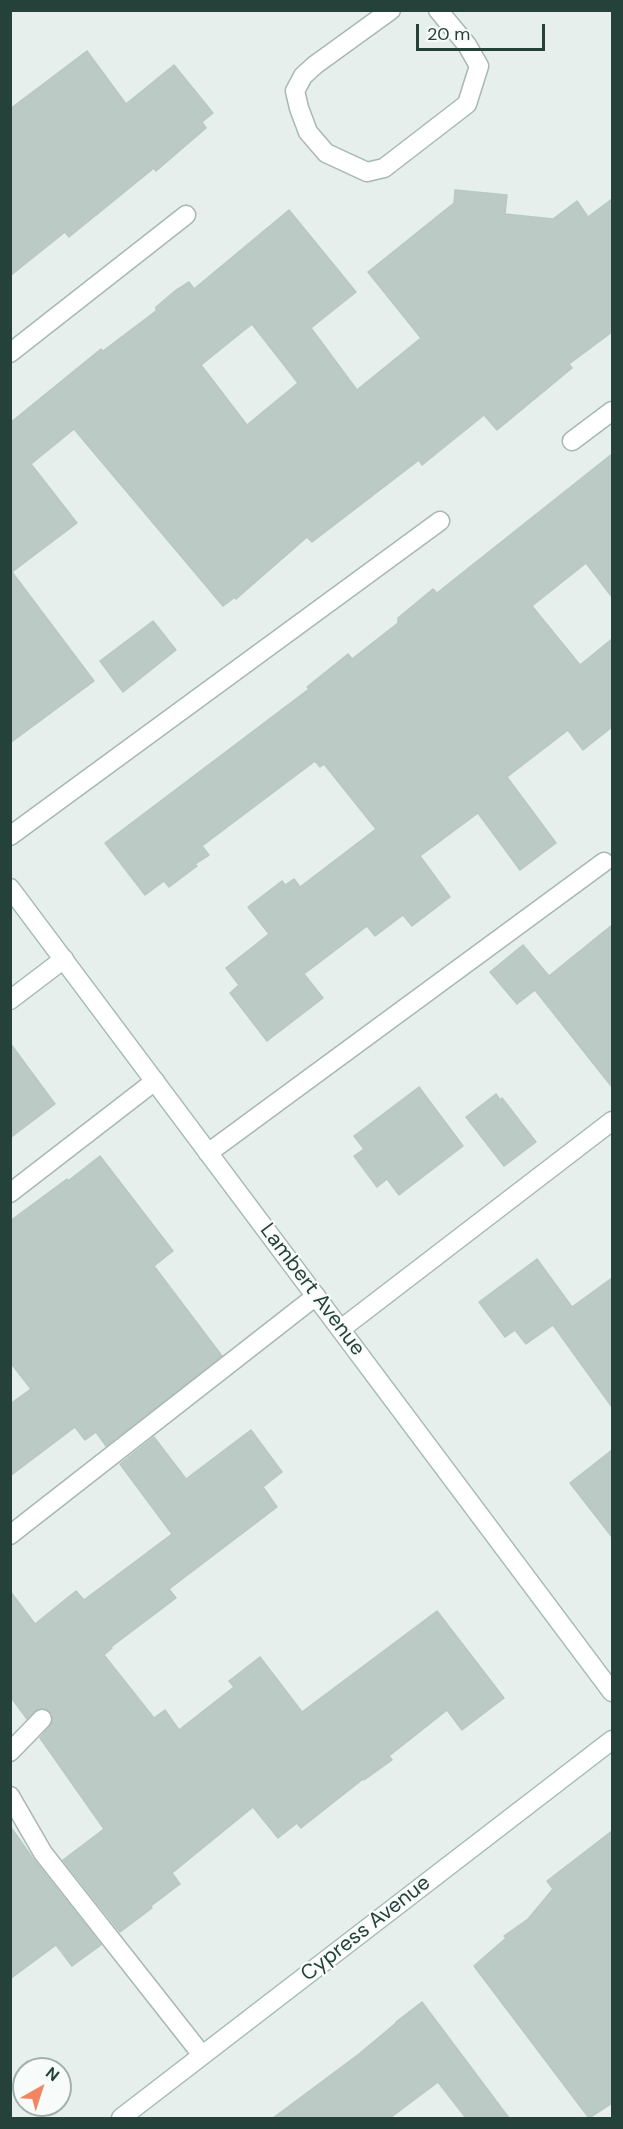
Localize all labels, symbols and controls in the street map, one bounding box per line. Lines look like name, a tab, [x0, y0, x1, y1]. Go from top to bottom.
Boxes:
scale bar	[419, 12, 548, 50]
text: 20 m	[427, 22, 470, 46]
street label: Lambert Avenue	[254, 1219, 370, 1361]
street label: Cypress Avenue	[296, 1871, 436, 1987]
north arrow	[12, 2057, 72, 2117]
text: N	[41, 2062, 64, 2086]

